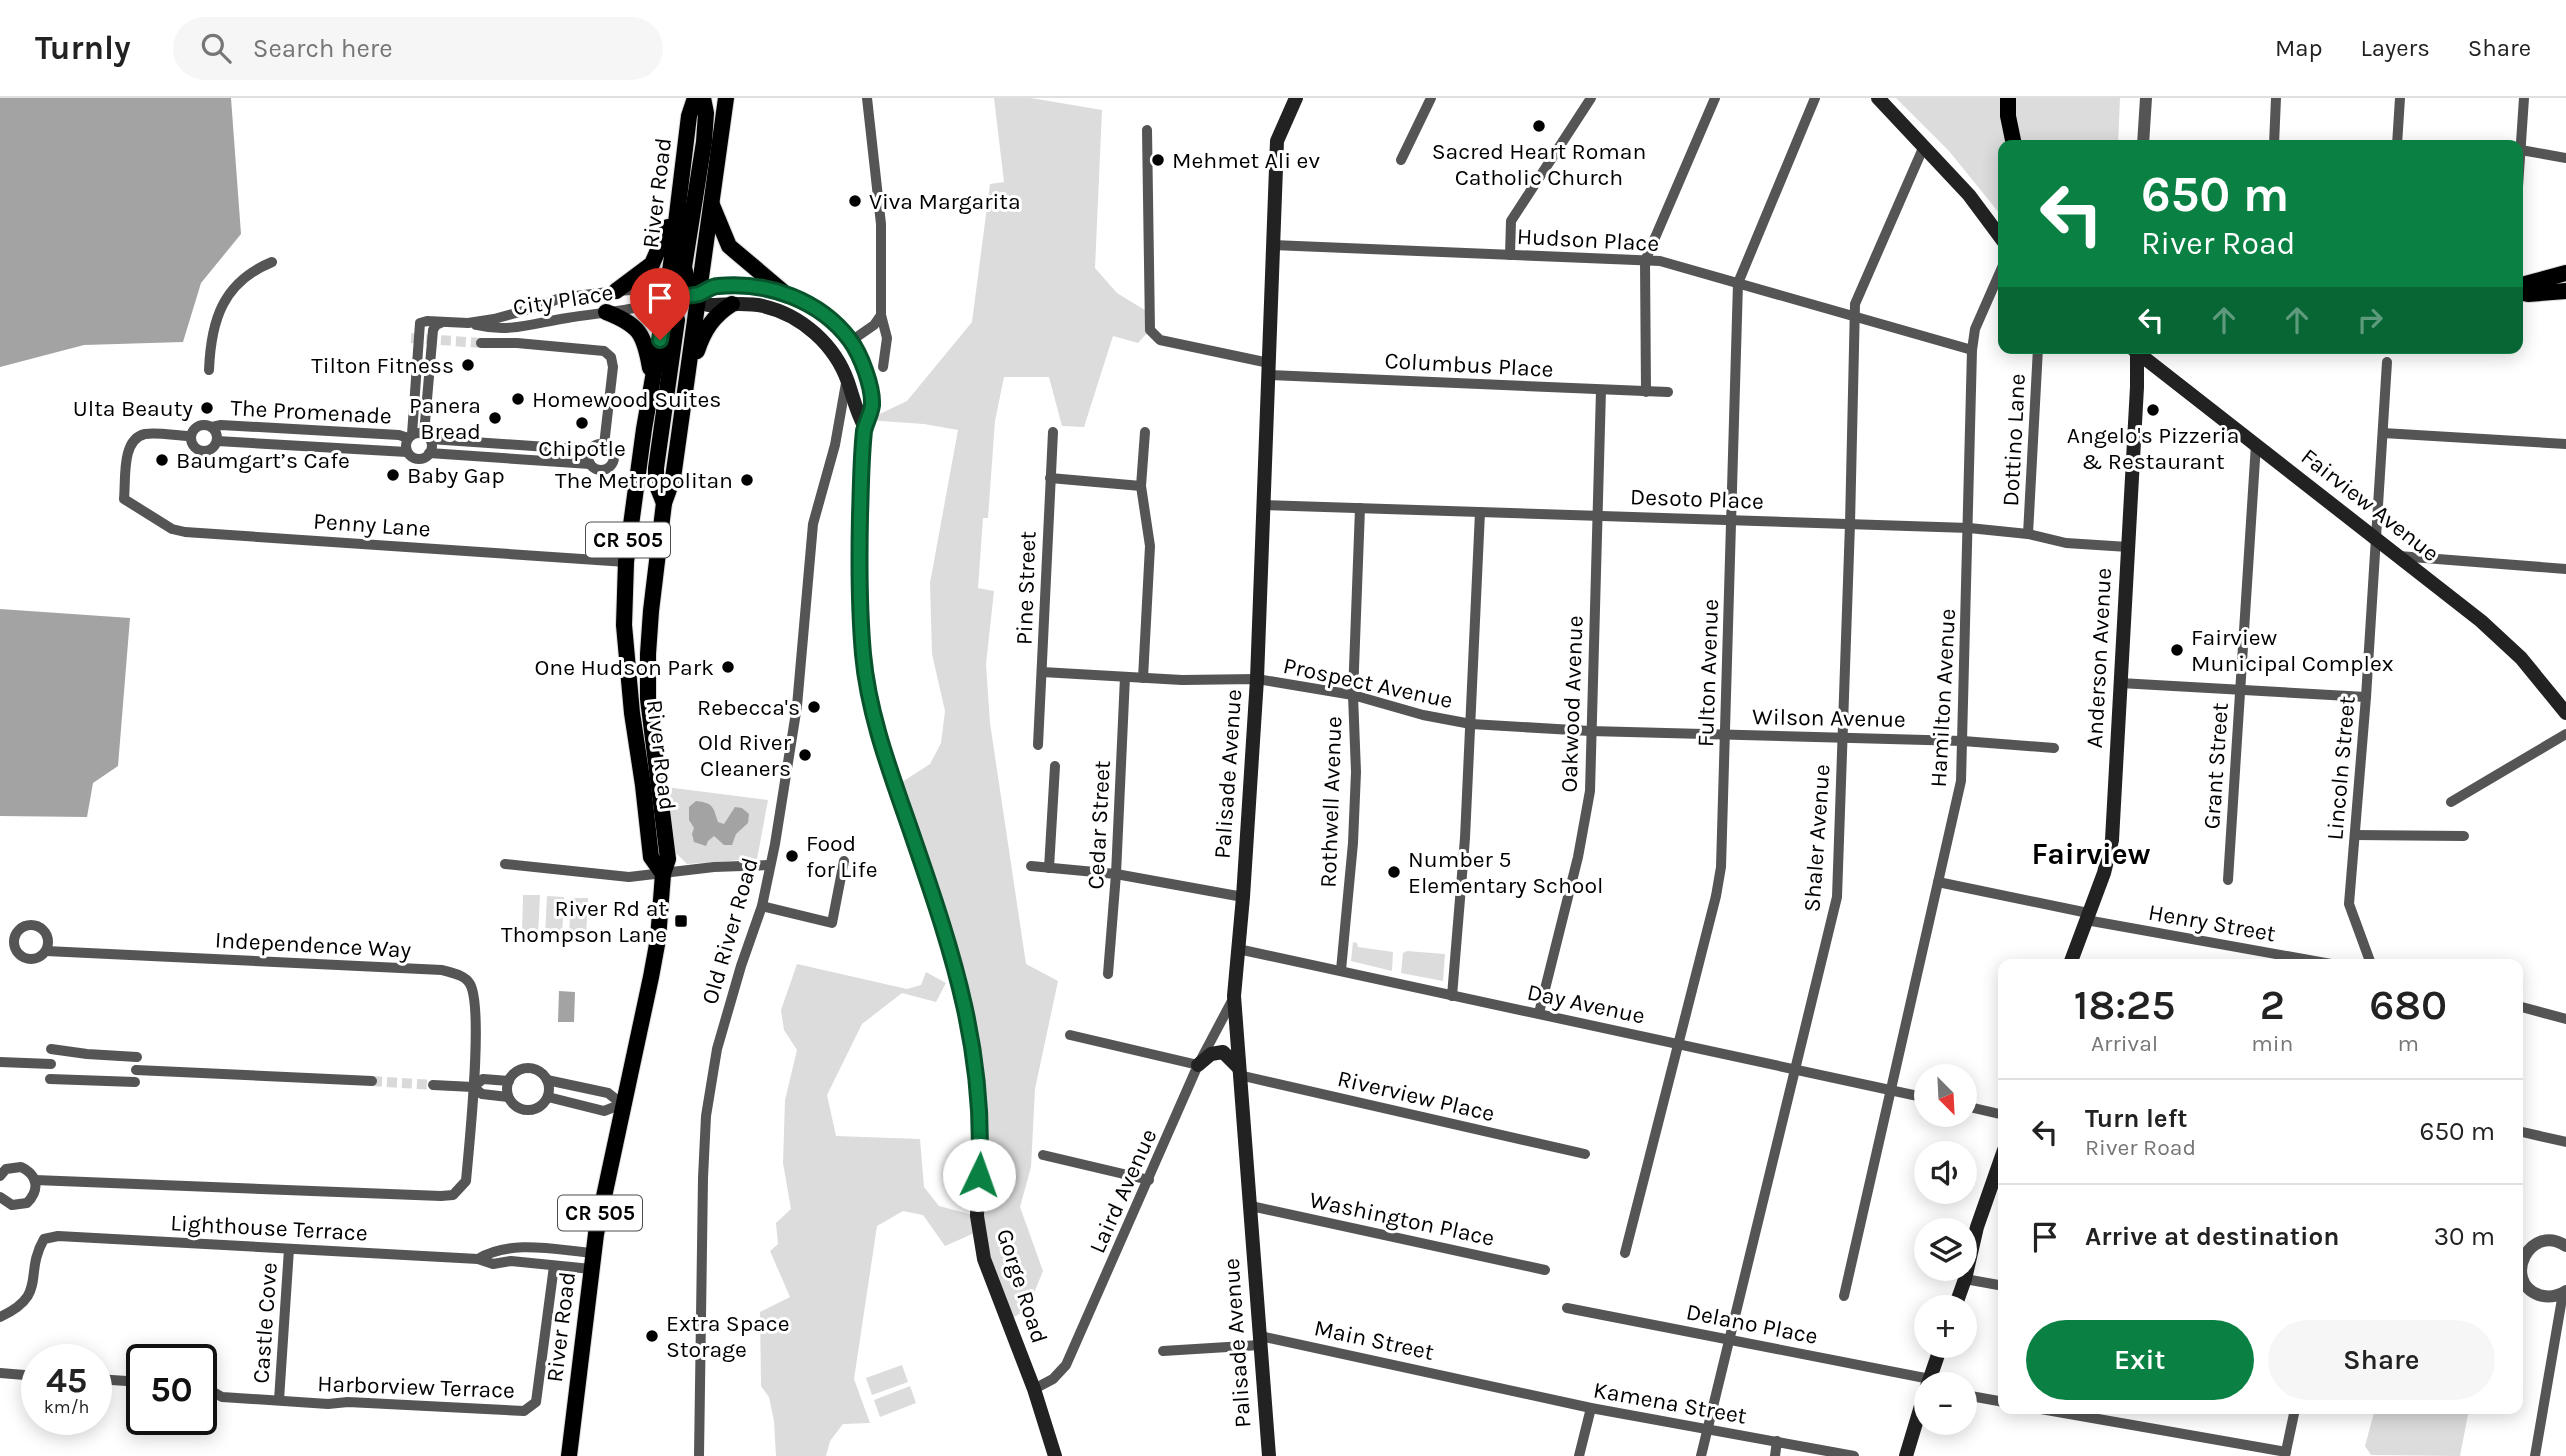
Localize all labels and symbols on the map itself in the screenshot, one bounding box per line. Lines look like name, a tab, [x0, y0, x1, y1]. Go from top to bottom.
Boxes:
marker: Sacred Heart Roman Catholic Church	[1531, 118, 1547, 134]
street label: River Road	[637, 136, 677, 250]
place label: Sacred Heart Roman Catholic Church	[1432, 138, 1646, 191]
place label: Mehmet Ali ev	[1172, 147, 1320, 174]
marker: Mehmet Ali ev	[1150, 152, 1166, 168]
place label: Viva Margarita	[869, 188, 1021, 215]
marker: Viva Margarita	[847, 193, 863, 209]
street label: Hudson Place	[1516, 223, 1660, 257]
pin	[630, 268, 690, 340]
street label: City Place	[511, 279, 615, 321]
street label: Columbus Place	[1384, 347, 1554, 383]
place label: Tilton Fitness	[311, 352, 454, 379]
marker: Tilton Fitness	[460, 357, 476, 373]
street label: Dottino Lane	[1997, 373, 2031, 507]
place label: Homewood Suites	[532, 386, 721, 413]
marker: Homewood Suites	[510, 391, 526, 407]
place label: Panera Bread	[409, 392, 481, 445]
street label: The Promenade	[230, 394, 392, 430]
place label: Ulta Beauty	[73, 395, 193, 422]
marker: Ulta Beauty	[199, 400, 215, 416]
marker: Angelo's Pizzeria & Restaurant	[2145, 402, 2161, 418]
marker: Panera Bread	[487, 410, 503, 426]
marker: Chipotle	[574, 415, 590, 431]
place label: Angelo's Pizzeria & Restaurant	[2067, 422, 2239, 475]
place label: Chipotle	[538, 435, 626, 462]
street label: Fairview Avenue	[2296, 443, 2444, 567]
place label: Baumgart’s Cafe	[176, 447, 350, 474]
marker: Baumgart’s Cafe	[154, 452, 170, 468]
place label: Baby Gap	[407, 462, 505, 489]
marker: Baby Gap	[385, 467, 401, 483]
place label: The Metropolitan	[555, 467, 733, 494]
marker: The Metropolitan	[739, 472, 755, 488]
street label: Desoto Place	[1630, 483, 1764, 515]
street label: Penny Lane	[312, 507, 432, 543]
road number: CR 505	[586, 522, 670, 558]
street label: Pine Street	[1011, 530, 1041, 645]
street label: Anderson Avenue	[2081, 567, 2117, 749]
street label: Fulton Avenue	[1692, 599, 1724, 747]
street label: Hamilton Avenue	[1925, 608, 1961, 788]
street label: Oakwood Avenue	[1555, 615, 1589, 793]
place label: Fairview Municipal Complex	[2191, 624, 2394, 677]
marker: Fairview Municipal Complex	[2169, 642, 2185, 658]
street label: Prospect Avenue	[1281, 652, 1455, 714]
place label: One Hudson Park	[534, 654, 714, 681]
marker: One Hudson Park	[720, 659, 736, 675]
street label: Palisade Avenue	[1209, 688, 1247, 860]
place label: Rebecca's	[697, 694, 800, 721]
street label: Lincoln Street	[2321, 694, 2361, 841]
street label: River Road	[641, 698, 681, 812]
marker: Rebecca's	[806, 699, 822, 715]
street label: Grant Street	[2198, 701, 2234, 830]
street label: Wilson Avenue	[1752, 703, 1906, 733]
street label: Rothwell Avenue	[1315, 716, 1347, 888]
place label: Old River Cleaners	[698, 729, 792, 782]
marker: Old River Cleaners	[797, 747, 813, 763]
street label: Cedar Street	[1082, 759, 1116, 890]
street label: Shaler Avenue	[1798, 763, 1836, 913]
place label: Food for Life	[806, 830, 878, 883]
district label: Fairview	[2032, 836, 2151, 872]
place label: Number 5 Elementary School	[1408, 846, 1603, 899]
marker: Food for Life	[784, 848, 800, 864]
street label: Old River Road	[696, 855, 764, 1007]
marker: Number 5 Elementary School	[1386, 864, 1402, 880]
place label: River Rd at Thompson Lane	[501, 895, 667, 948]
street label: Henry Street	[2146, 899, 2278, 948]
marker: River Rd at Thompson Lane	[673, 913, 689, 929]
street label: Independence Way	[214, 926, 412, 964]
street label: Day Avenue	[1525, 978, 1647, 1030]
north arrow	[1914, 1064, 1978, 1127]
street label: Riverview Place	[1335, 1065, 1497, 1127]
street label: Laird Avenue	[1084, 1125, 1162, 1257]
position arrow	[942, 1138, 1016, 1212]
street label: Washington Place	[1307, 1186, 1497, 1252]
road number: CR 505	[558, 1196, 642, 1230]
street label: Lighthouse Terrace	[170, 1209, 368, 1247]
street label: Gorge Road	[991, 1225, 1053, 1347]
street label: Palisade Avenue	[1218, 1257, 1256, 1429]
street label: Castle Cove	[247, 1262, 283, 1384]
street label: River Road	[541, 1270, 581, 1384]
street label: Delano Place	[1684, 1298, 1820, 1350]
place label: Extra Space Storage	[666, 1310, 789, 1363]
street label: Main Street	[1312, 1314, 1437, 1366]
marker: Extra Space Storage	[644, 1328, 660, 1344]
speed limit sign: 50	[126, 1344, 217, 1435]
street label: Harborview Terrace	[317, 1370, 515, 1404]
street label: Kamena Street	[1591, 1376, 1749, 1430]

